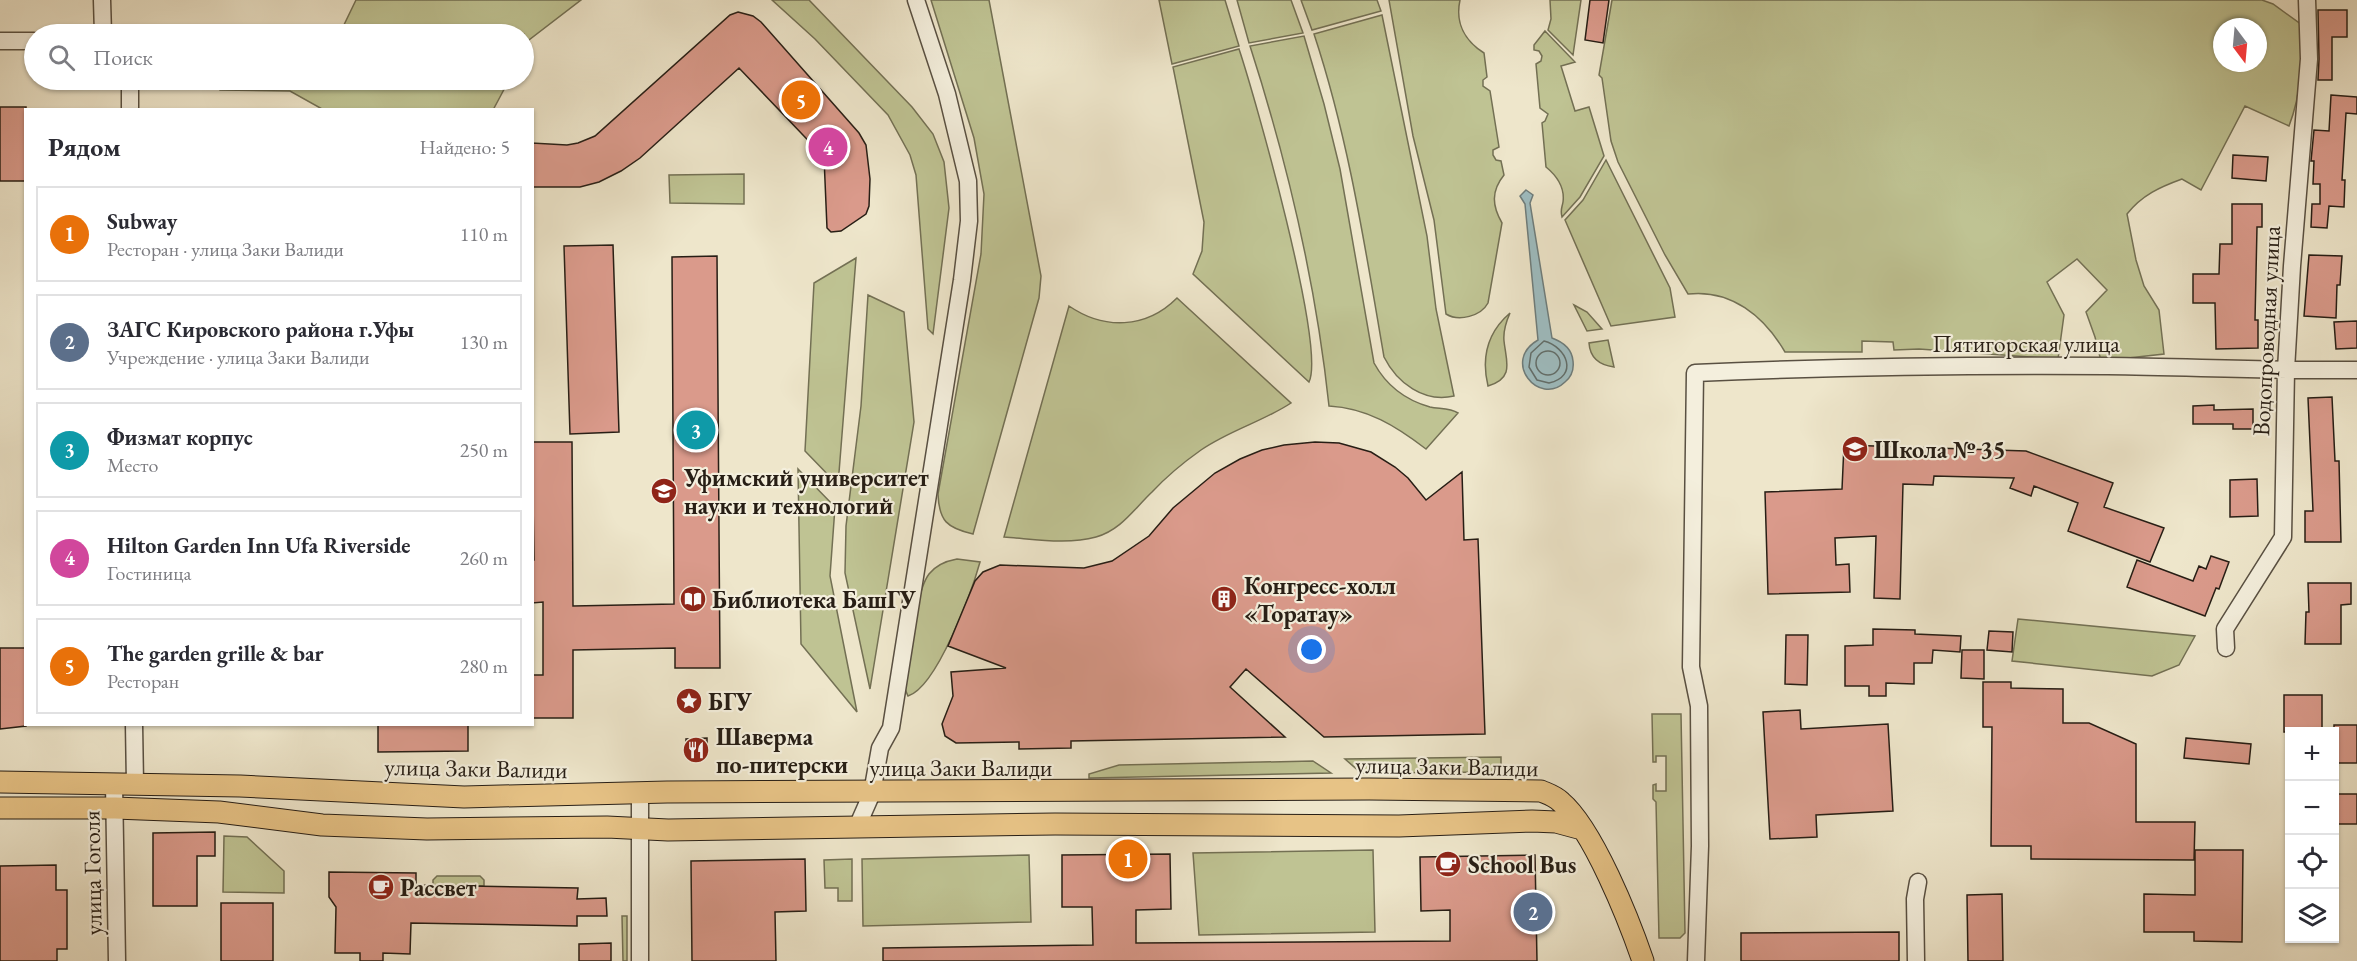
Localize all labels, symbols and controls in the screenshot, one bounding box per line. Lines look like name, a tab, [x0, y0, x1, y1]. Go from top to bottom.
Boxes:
north arrow	[2213, 18, 2267, 72]
search box	[24, 24, 534, 90]
icon: search	[45, 41, 78, 74]
text: Поиск	[93, 43, 153, 72]
pin: 5	[782, 78, 820, 122]
pin: 4	[808, 124, 848, 170]
text: Рядом	[48, 130, 121, 164]
text: Найдено: 5	[419, 134, 510, 160]
text: Subway	[107, 207, 177, 236]
text: 1	[64, 221, 75, 247]
text: 110 m	[460, 221, 508, 247]
street label: Водопроводная улица	[2245, 225, 2287, 437]
text: Ресторан · улица Заки Валиди	[107, 236, 344, 262]
text: ЗАГС Кировского района г.Уфы	[107, 315, 414, 344]
street label: Пятигорская улица	[1932, 328, 2120, 359]
text: 2	[64, 329, 75, 355]
text: 130 m	[460, 329, 508, 355]
text: Учреждение · улица Заки Валиди	[107, 344, 369, 370]
pin: 3	[676, 408, 716, 452]
text: Физмат корпус	[107, 423, 253, 452]
school or university icon: Школа № 35	[1840, 434, 1870, 464]
place label: Школа № 35	[1874, 434, 2006, 465]
text: 3	[64, 437, 75, 463]
text: 250 m	[460, 437, 508, 463]
text: Место	[107, 452, 158, 478]
place label: Уфимский университет науки и технологий	[683, 462, 929, 522]
school or university icon: Уфимский университет науки и технологий	[649, 476, 679, 506]
text: Hilton Garden Inn Ufa Riverside	[107, 531, 411, 560]
text: 4	[64, 545, 75, 571]
text: 260 m	[460, 545, 508, 571]
text: Гостиница	[107, 560, 192, 586]
place label: Конгресс-холл «Торатау»	[1244, 570, 1396, 630]
library icon: Библиотека БашГУ	[678, 584, 708, 614]
place label: Библиотека БашГУ	[712, 584, 917, 615]
building icon: Конгресс-холл «Торатау»	[1209, 584, 1239, 614]
your location	[1297, 635, 1326, 664]
text: The garden grille & bar	[107, 639, 324, 668]
text: 5	[64, 653, 75, 679]
text: 280 m	[460, 653, 508, 679]
text: Ресторан	[107, 668, 179, 694]
place icon: БГУ	[674, 686, 704, 716]
place label: БГУ	[708, 686, 753, 717]
place label: Шаверма по-питерски	[716, 721, 848, 780]
map controls	[2285, 727, 2339, 943]
button: +	[2285, 727, 2339, 781]
restaurant icon: Шаверма по-питерски	[681, 735, 711, 765]
street label: улица Заки Валиди	[1355, 749, 1539, 783]
street label: улица Заки Валиди	[384, 751, 568, 785]
street label: улица Заки Валиди	[869, 752, 1053, 783]
button: −	[2285, 781, 2339, 835]
street label: улица Гоголя	[75, 810, 109, 936]
button: locate	[2285, 835, 2339, 889]
pin: 1	[1108, 836, 1148, 882]
cafe icon: School Bus	[1433, 849, 1463, 879]
place label: School Bus	[1468, 849, 1576, 880]
cafe icon: Рассвет	[366, 872, 396, 902]
place label: Рассвет	[400, 872, 477, 903]
button: layers	[2285, 889, 2339, 943]
pin: 2	[1514, 890, 1552, 934]

